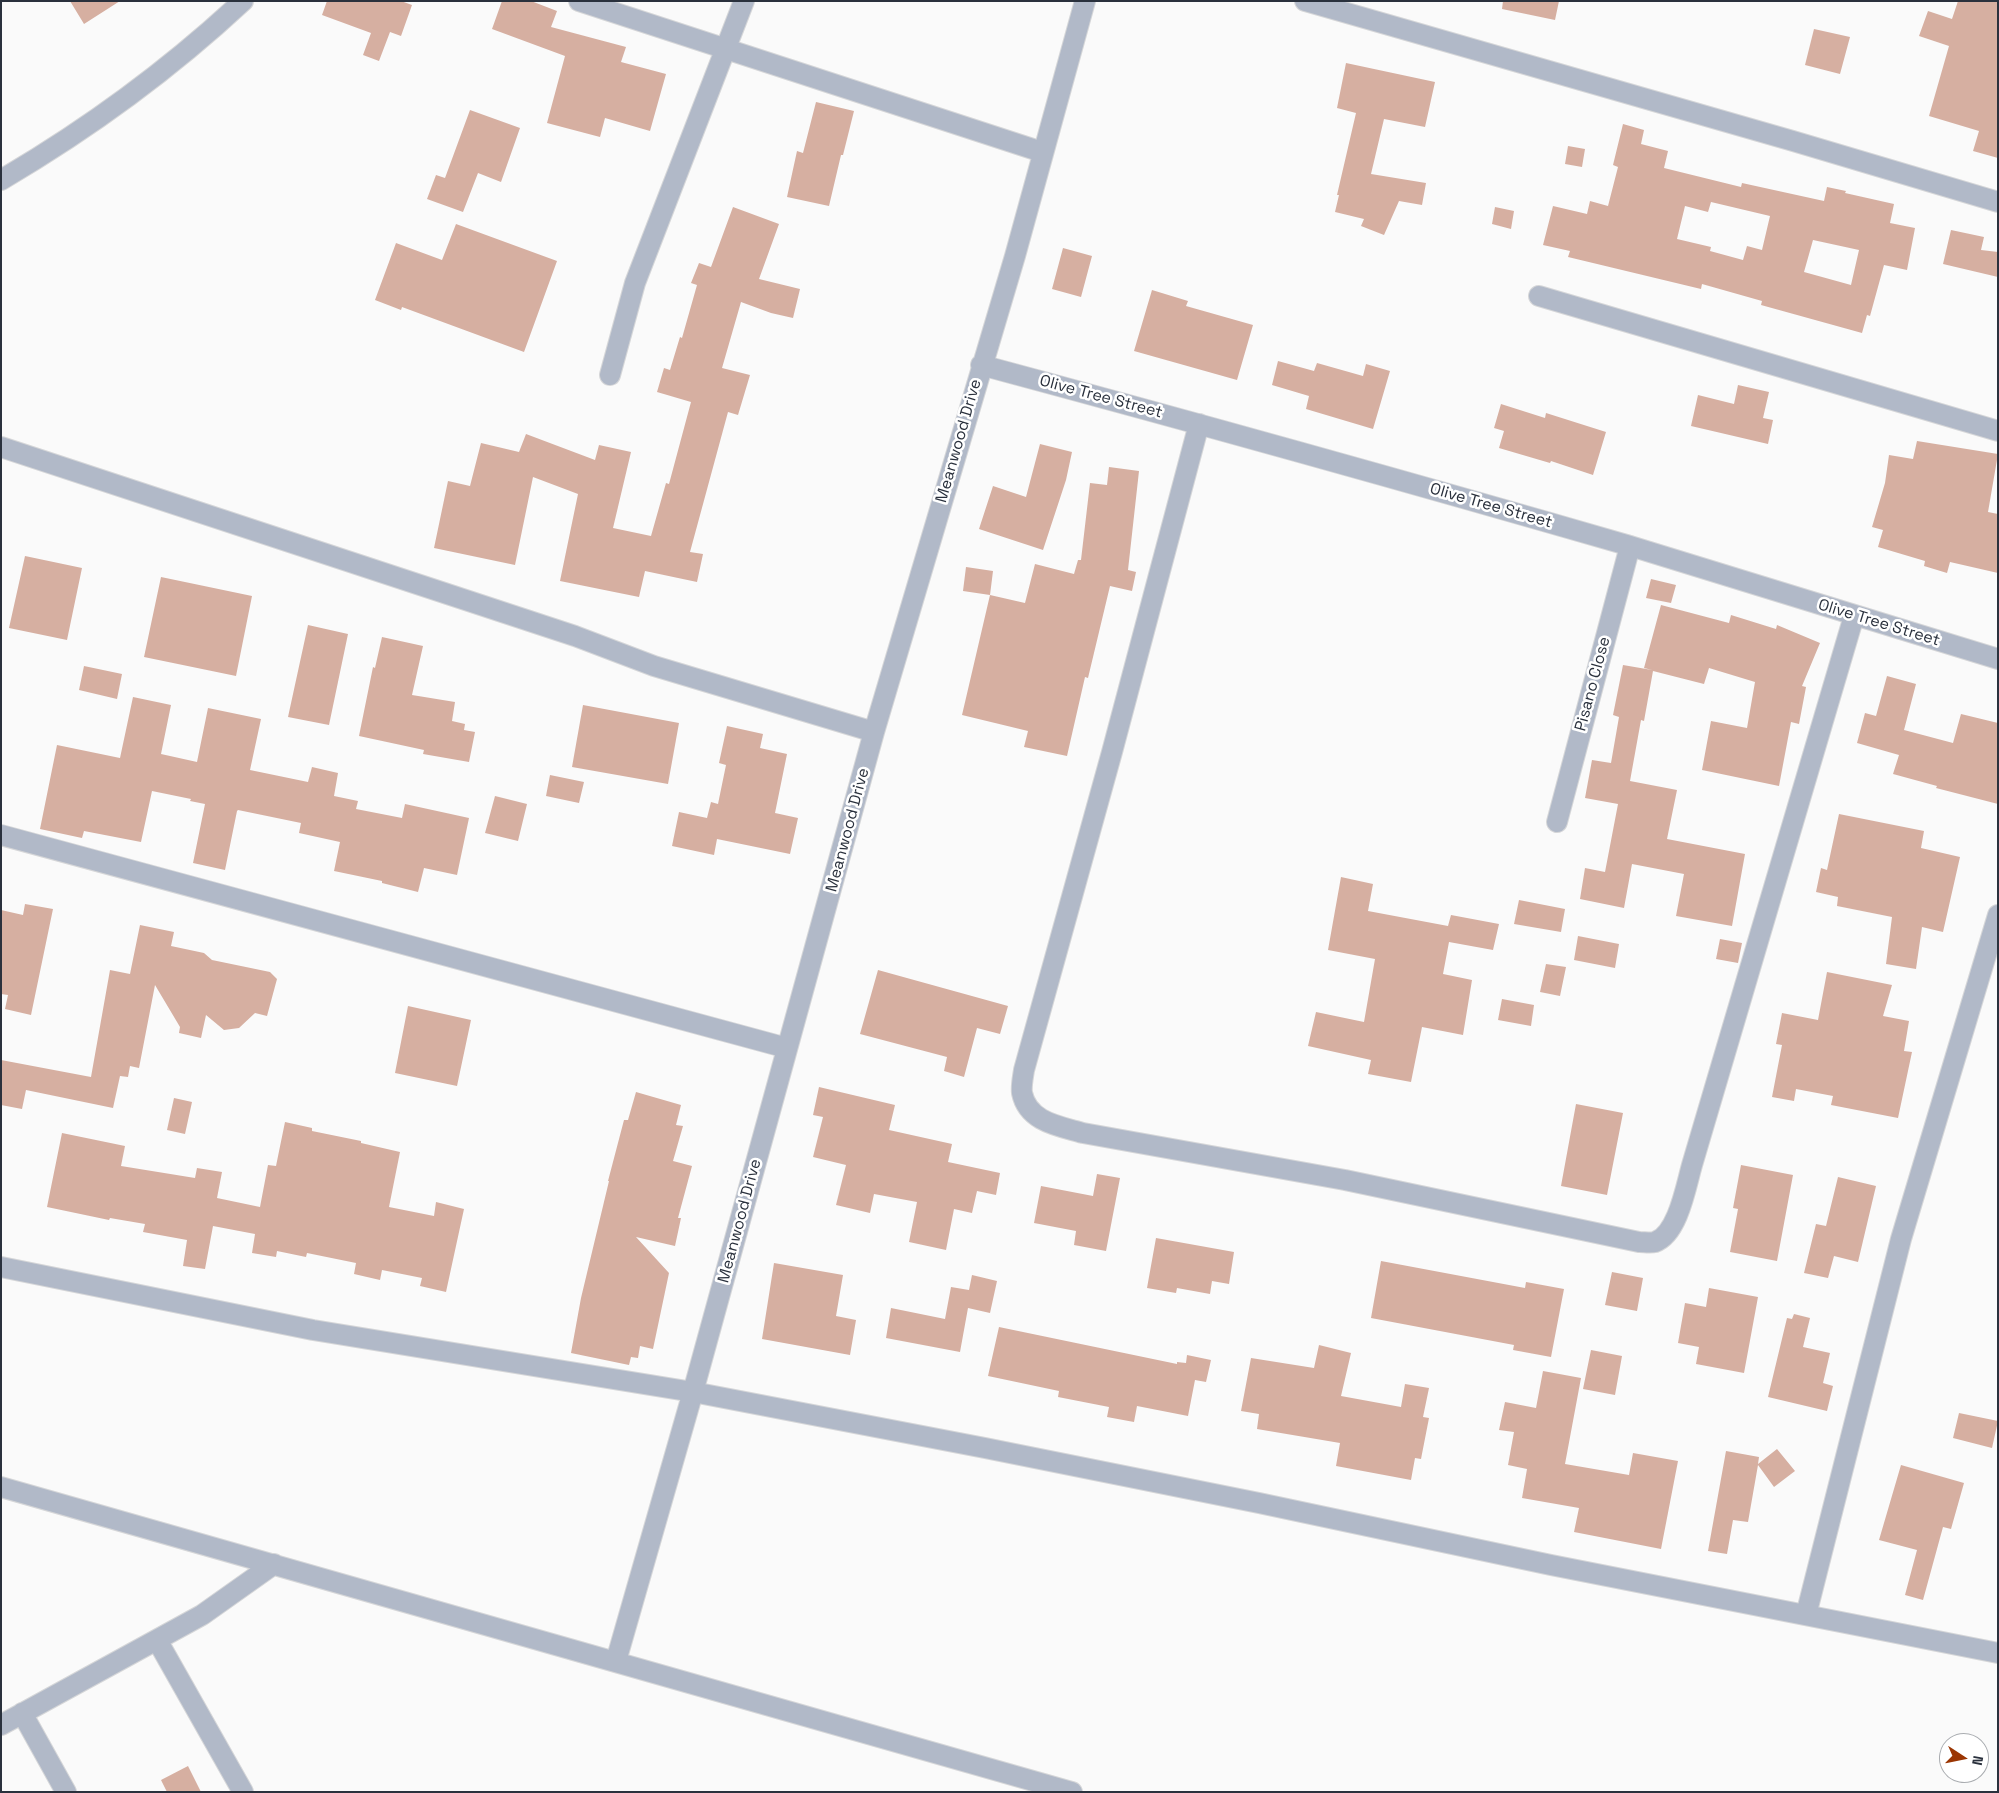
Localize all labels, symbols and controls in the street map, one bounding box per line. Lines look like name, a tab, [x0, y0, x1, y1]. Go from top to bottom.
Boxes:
street label: Olive Tree Street	[1038, 371, 1164, 423]
street label: Meanwood Drive	[932, 377, 986, 505]
street label: Olive Tree Street	[1428, 479, 1554, 533]
street label: Olive Tree Street	[1816, 595, 1942, 651]
street label: Pisano Close	[1571, 635, 1615, 733]
street label: Meanwood Drive	[822, 766, 874, 894]
street label: Meanwood Drive	[714, 1157, 766, 1285]
north arrow	[1939, 1733, 1989, 1783]
text: N	[1968, 1754, 1987, 1767]

